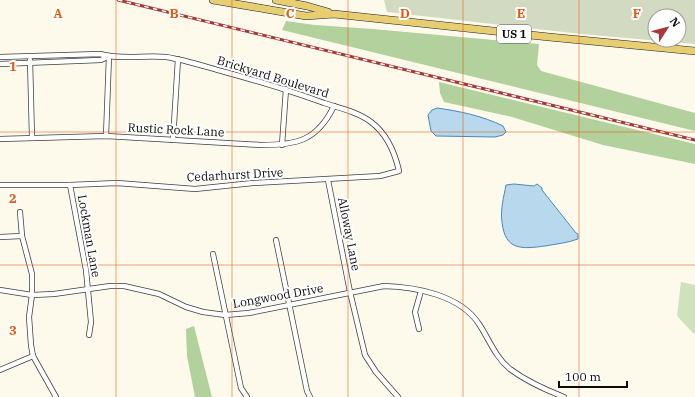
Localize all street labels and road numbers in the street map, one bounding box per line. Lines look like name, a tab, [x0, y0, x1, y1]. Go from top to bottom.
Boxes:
road number: US 1	[497, 25, 531, 43]
street label: Brickyard Boulevard	[215, 52, 331, 101]
street label: Rustic Rock Lane	[127, 119, 225, 140]
street label: Cedarhurst Drive	[186, 164, 284, 185]
street label: Lockman Lane	[75, 194, 104, 278]
street label: Alloway Lane	[335, 196, 364, 272]
street label: Longwood Drive	[232, 280, 324, 311]

